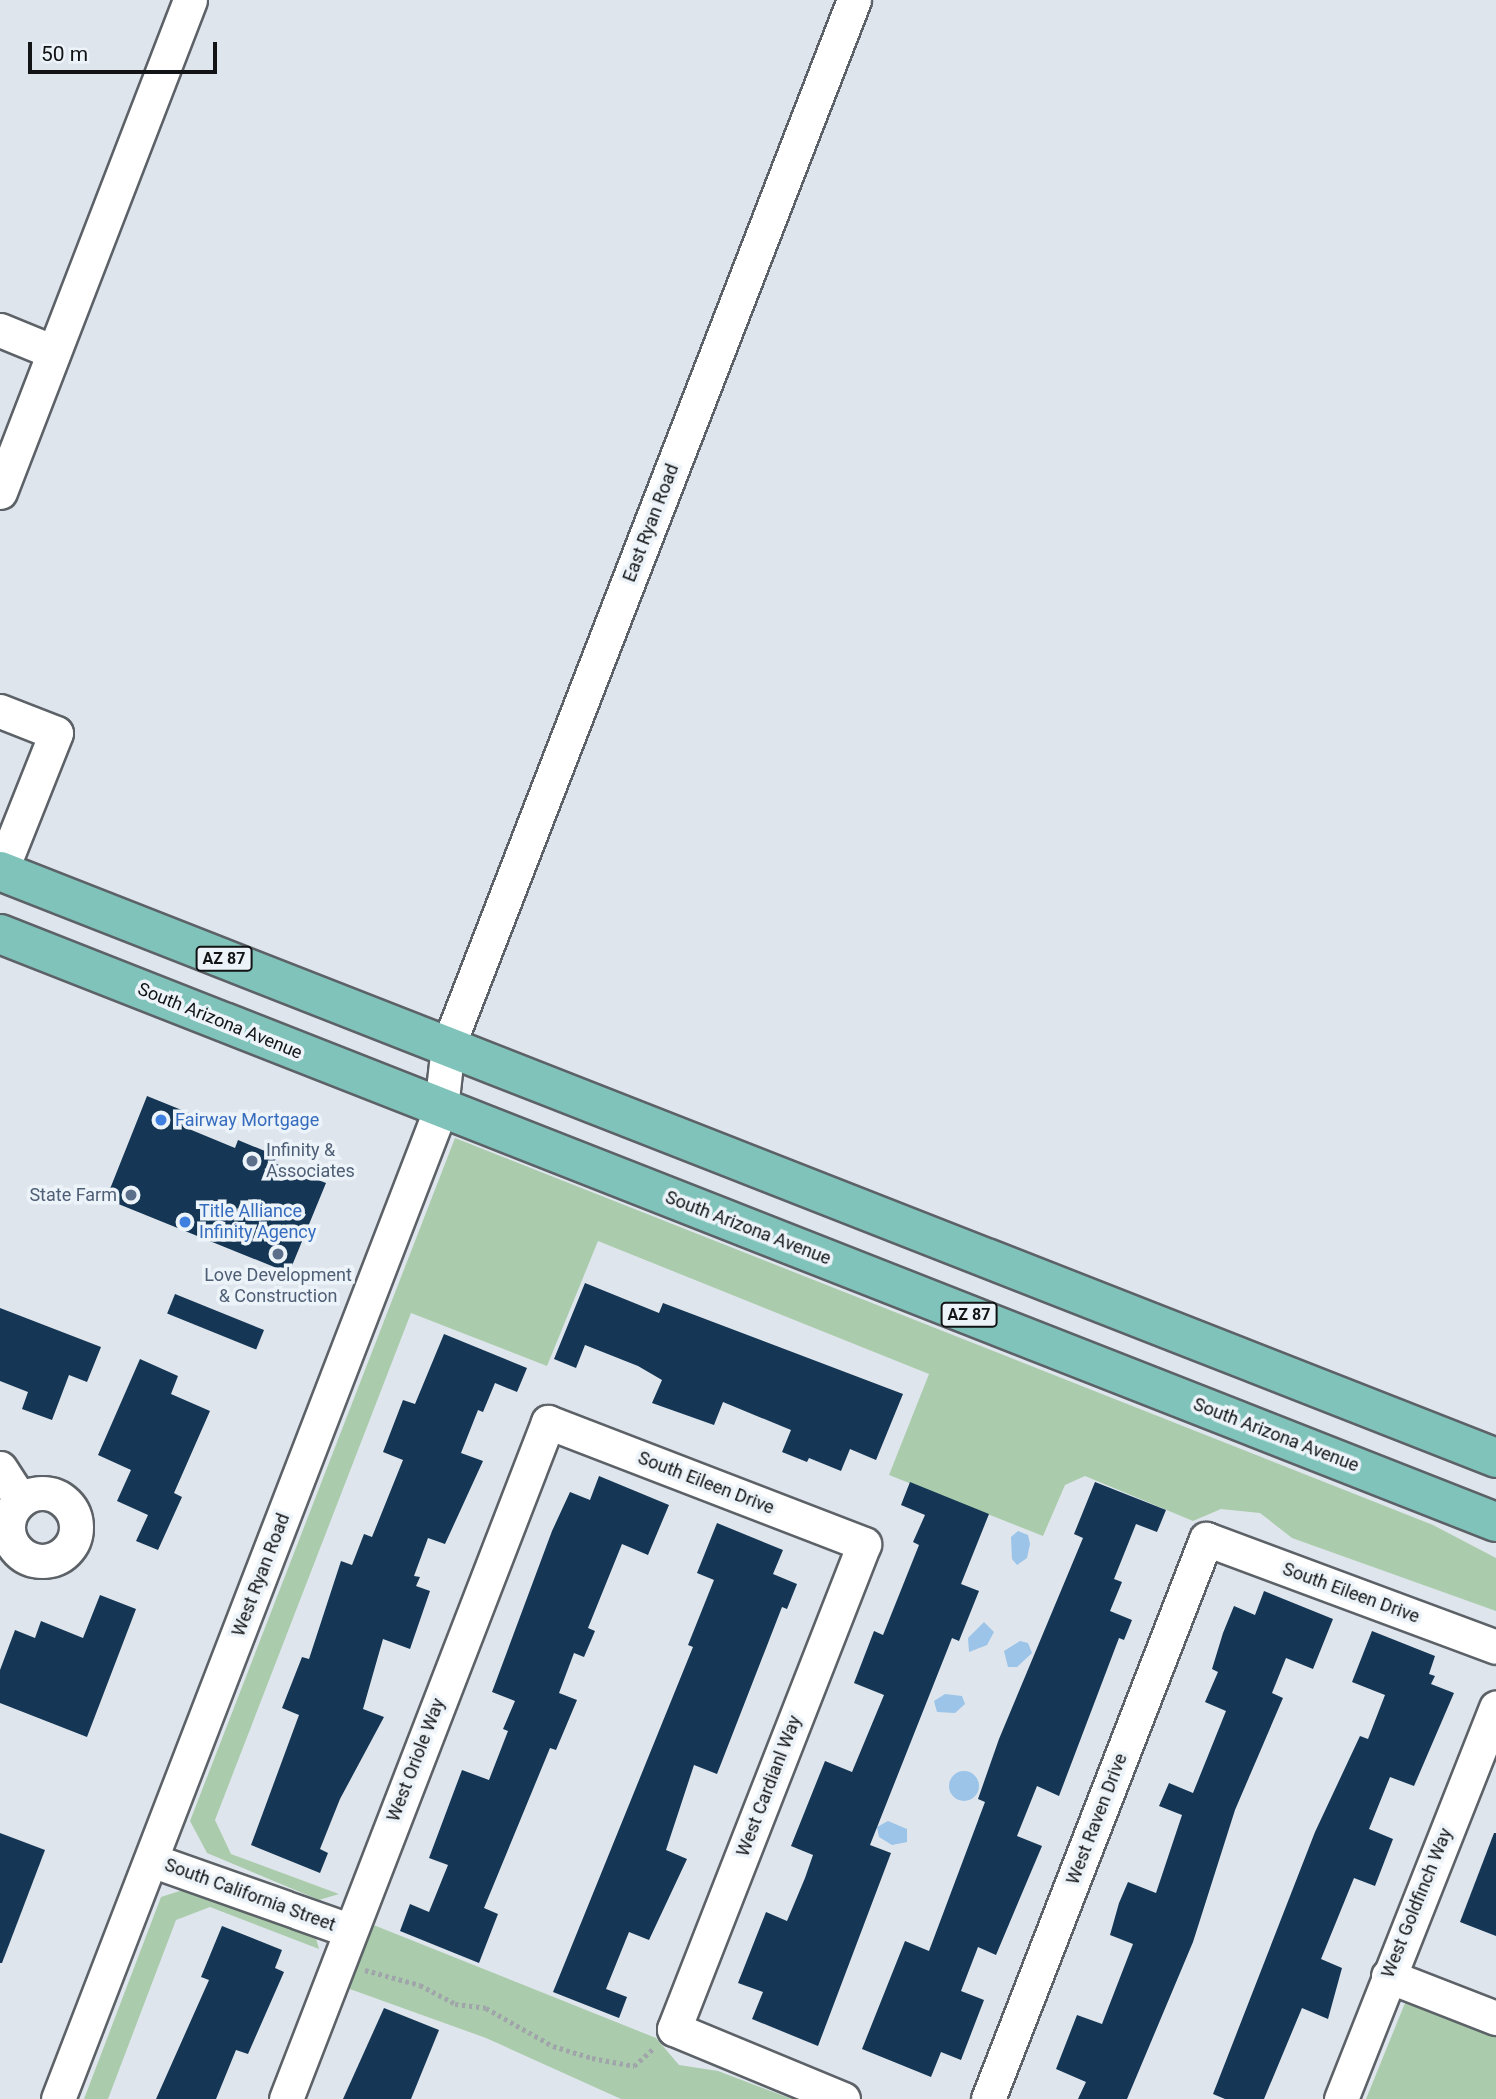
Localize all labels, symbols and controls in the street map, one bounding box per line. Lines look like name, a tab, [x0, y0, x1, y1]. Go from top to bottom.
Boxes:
scale bar	[32, 28, 220, 72]
text: 50 m	[41, 42, 88, 66]
street label: East Ryan Road	[619, 461, 683, 585]
road number: AZ 87	[194, 946, 254, 972]
street label: South Arizona Avenue	[135, 978, 305, 1064]
place label: Fairway Mortgage	[175, 1109, 319, 1131]
marker: Fairway Mortgage	[153, 1112, 169, 1128]
place label: Infinity & Associates	[266, 1140, 355, 1182]
marker: Infinity & Associates	[244, 1153, 260, 1169]
place label: State Farm	[29, 1184, 117, 1206]
street label: South Arizona Avenue	[662, 1186, 834, 1270]
marker: State Farm	[123, 1187, 139, 1203]
place label: Title Alliance Infinity Agency	[199, 1201, 316, 1244]
marker: Title Alliance Infinity Agency	[177, 1214, 193, 1230]
marker: Love Development & Construction	[270, 1246, 286, 1262]
place label: Love Development & Construction	[204, 1265, 352, 1308]
road number: AZ 87	[939, 1302, 999, 1328]
street label: South Arizona Avenue	[1190, 1393, 1362, 1477]
street label: South Eileen Drive	[635, 1447, 777, 1519]
street label: West Ryan Road	[228, 1511, 294, 1639]
street label: South Eileen Drive	[1280, 1558, 1422, 1628]
street label: West Oriole Way	[383, 1695, 449, 1825]
street label: West Cardianl Way	[732, 1712, 806, 1860]
street label: West Raven Drive	[1062, 1750, 1132, 1888]
street label: West Goldfinch Way	[1377, 1825, 1457, 1981]
street label: South California Street	[162, 1854, 338, 1936]

